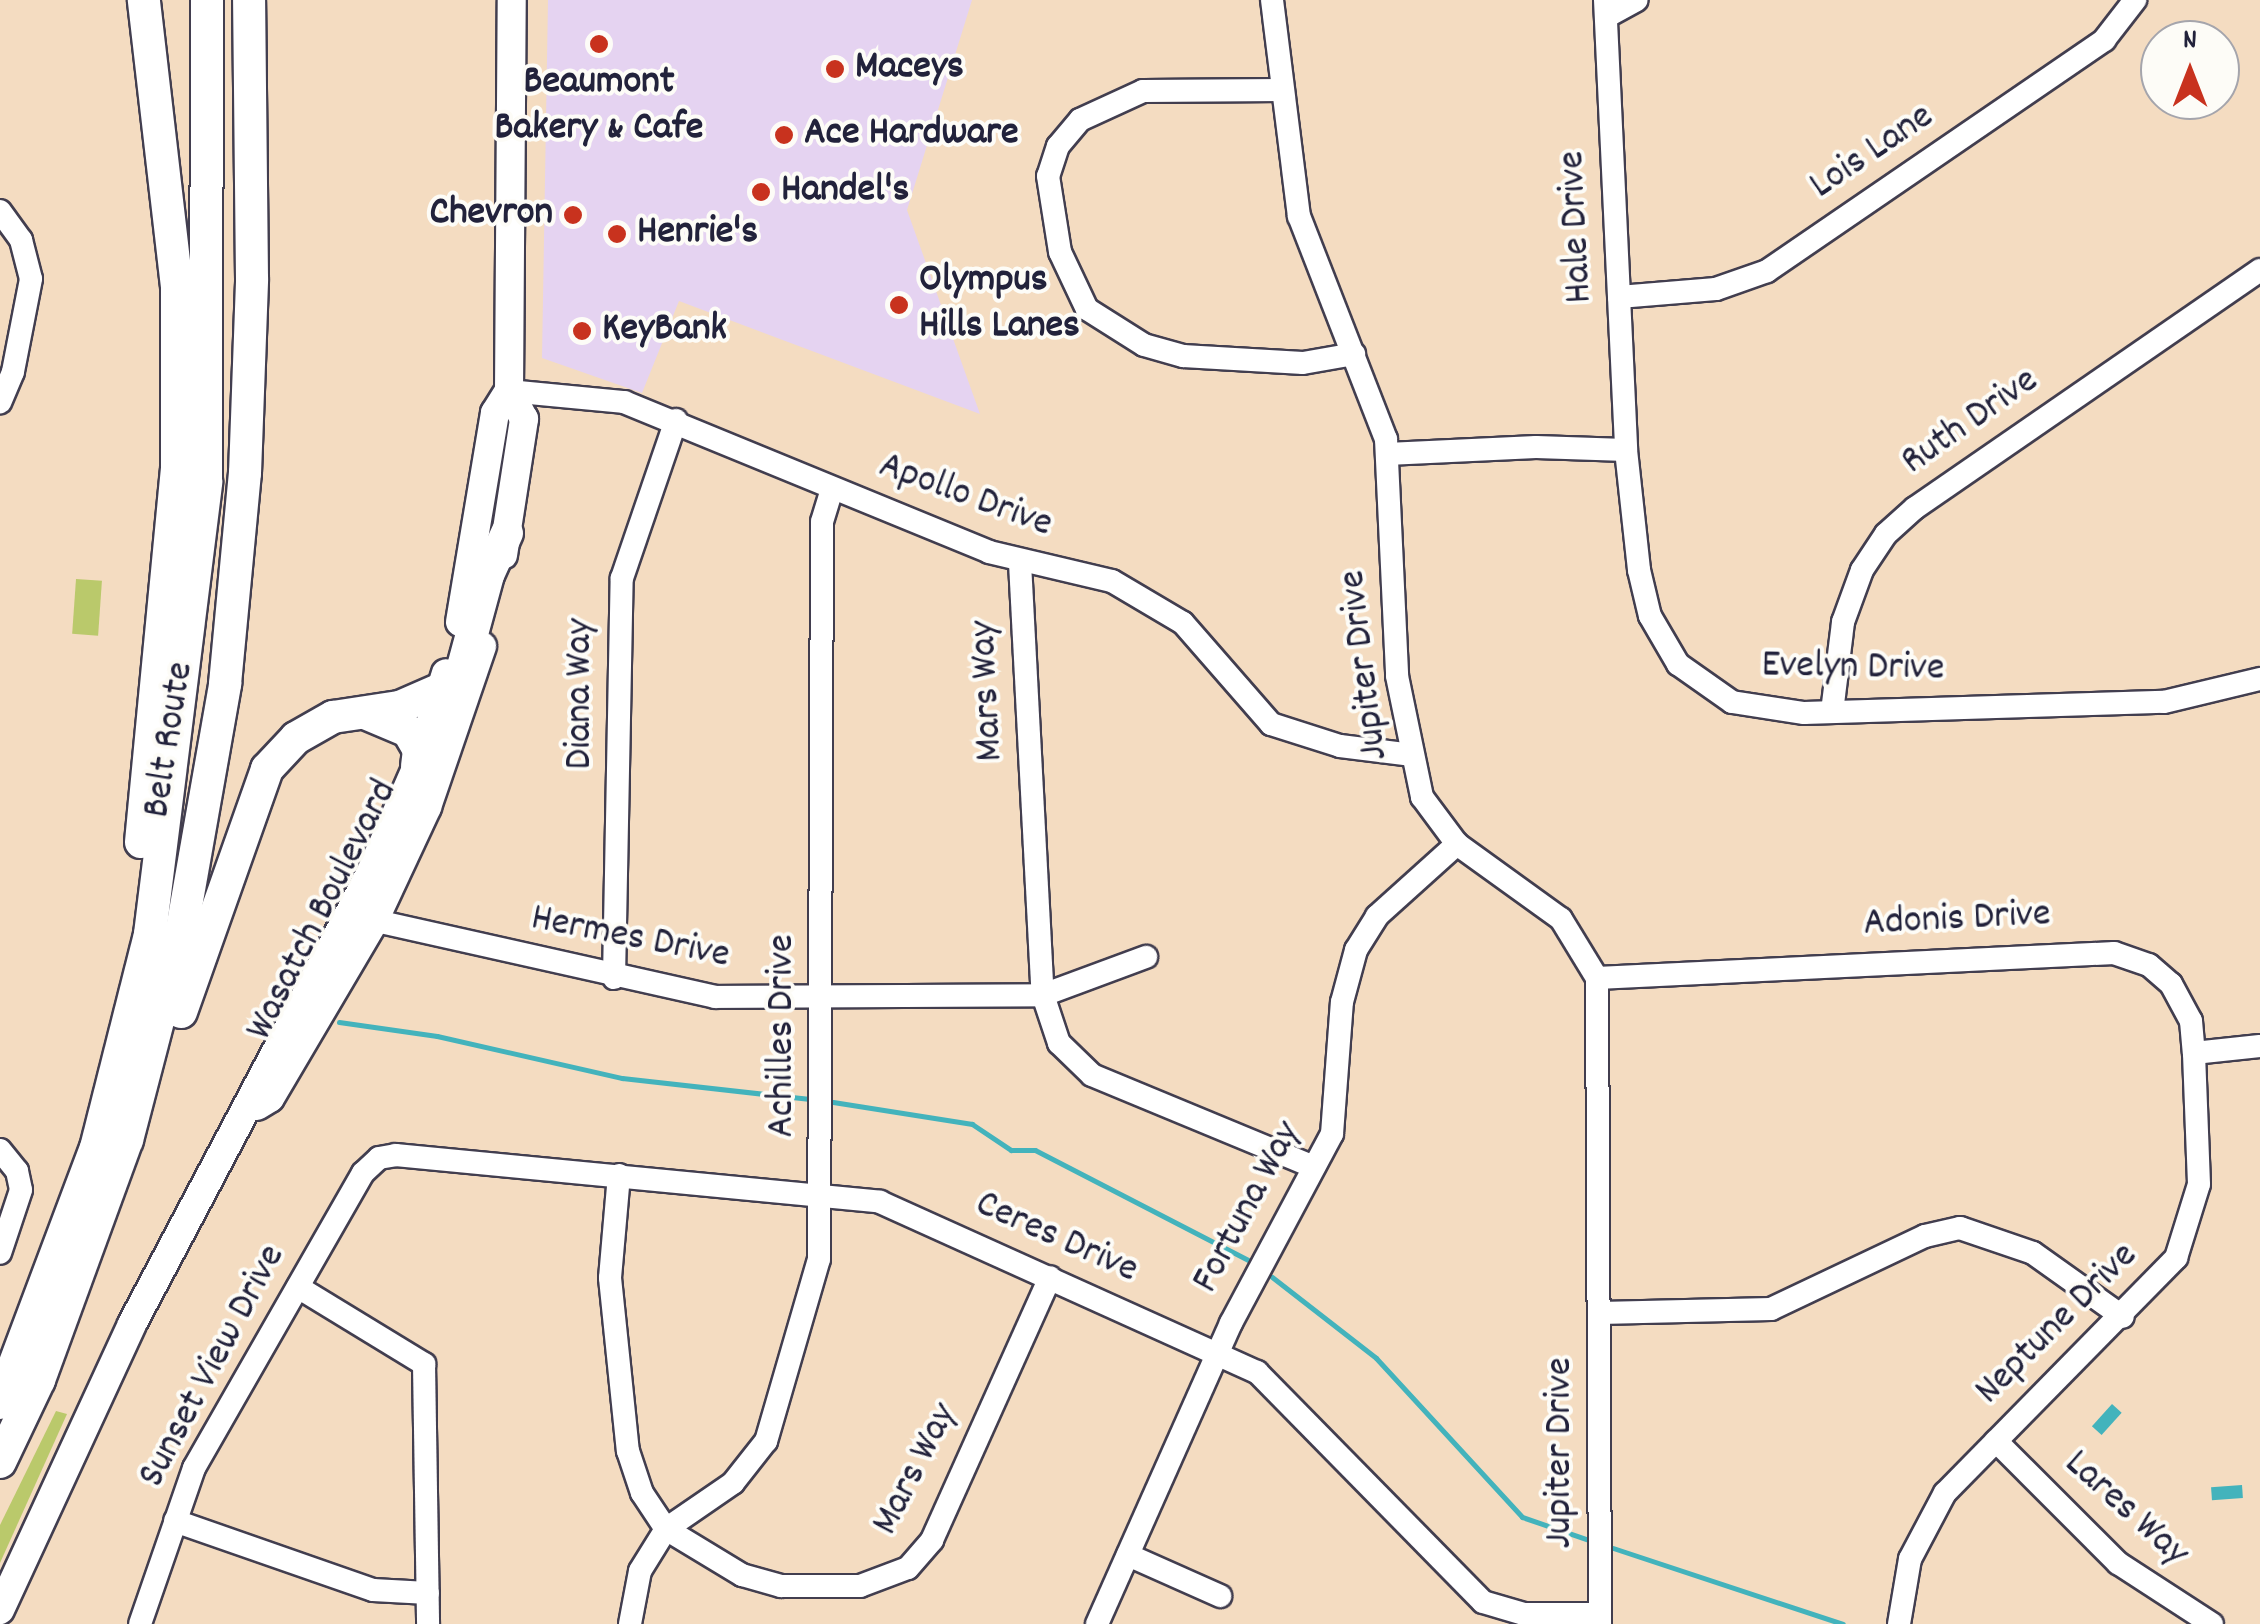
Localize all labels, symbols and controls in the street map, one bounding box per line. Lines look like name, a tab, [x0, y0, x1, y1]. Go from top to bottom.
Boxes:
north arrow	[2140, 20, 2240, 120]
text: N	[2183, 22, 2197, 62]
marker: Beaumont Bakery & Cafe	[588, 33, 610, 55]
place label: Maceys	[855, 45, 964, 93]
marker: Maceys	[824, 58, 846, 80]
place label: Beaumont Bakery & Cafe	[495, 60, 703, 154]
street label: Lois Lane	[1802, 94, 1944, 212]
place label: Ace Hardware	[804, 111, 1018, 159]
marker: Ace Hardware	[773, 124, 795, 146]
street label: Hale Drive	[1550, 150, 1606, 304]
place label: Handel's	[781, 168, 909, 216]
marker: Handel's	[750, 181, 772, 203]
place label: Chevron	[430, 191, 553, 239]
marker: Chevron	[562, 204, 584, 226]
place label: Henrie's	[637, 210, 758, 258]
marker: Henrie's	[606, 223, 628, 245]
place label: Olympus Hills Lanes	[919, 258, 1080, 352]
marker: Olympus Hills Lanes	[888, 294, 910, 316]
place label: KeyBank	[602, 307, 727, 355]
marker: KeyBank	[571, 320, 593, 342]
street label: Ruth Drive	[1893, 359, 2049, 487]
street label: Apollo Drive	[872, 443, 1058, 551]
street label: Jupiter Drive	[1331, 567, 1401, 763]
street label: Diana Way	[558, 618, 606, 770]
street label: Mars Way	[961, 619, 1017, 763]
street label: Evelyn Drive	[1761, 643, 1945, 695]
street label: Belt Route	[135, 659, 207, 821]
street label: Wasatch Boulevard	[238, 773, 410, 1049]
street label: Adonis Drive	[1862, 892, 2052, 950]
street label: Hermes Drive	[527, 896, 733, 982]
street label: Achilles Drive	[760, 934, 808, 1138]
street label: Fortuna Way	[1184, 1114, 1314, 1302]
street label: Ceres Drive	[967, 1182, 1145, 1296]
street label: Neptune Drive	[1967, 1234, 2149, 1416]
street label: Sunset View Drive	[130, 1237, 298, 1497]
street label: Jupiter Drive	[1538, 1358, 1586, 1548]
street label: Mars Way	[864, 1396, 970, 1544]
street label: Lares Way	[2053, 1441, 2197, 1579]

